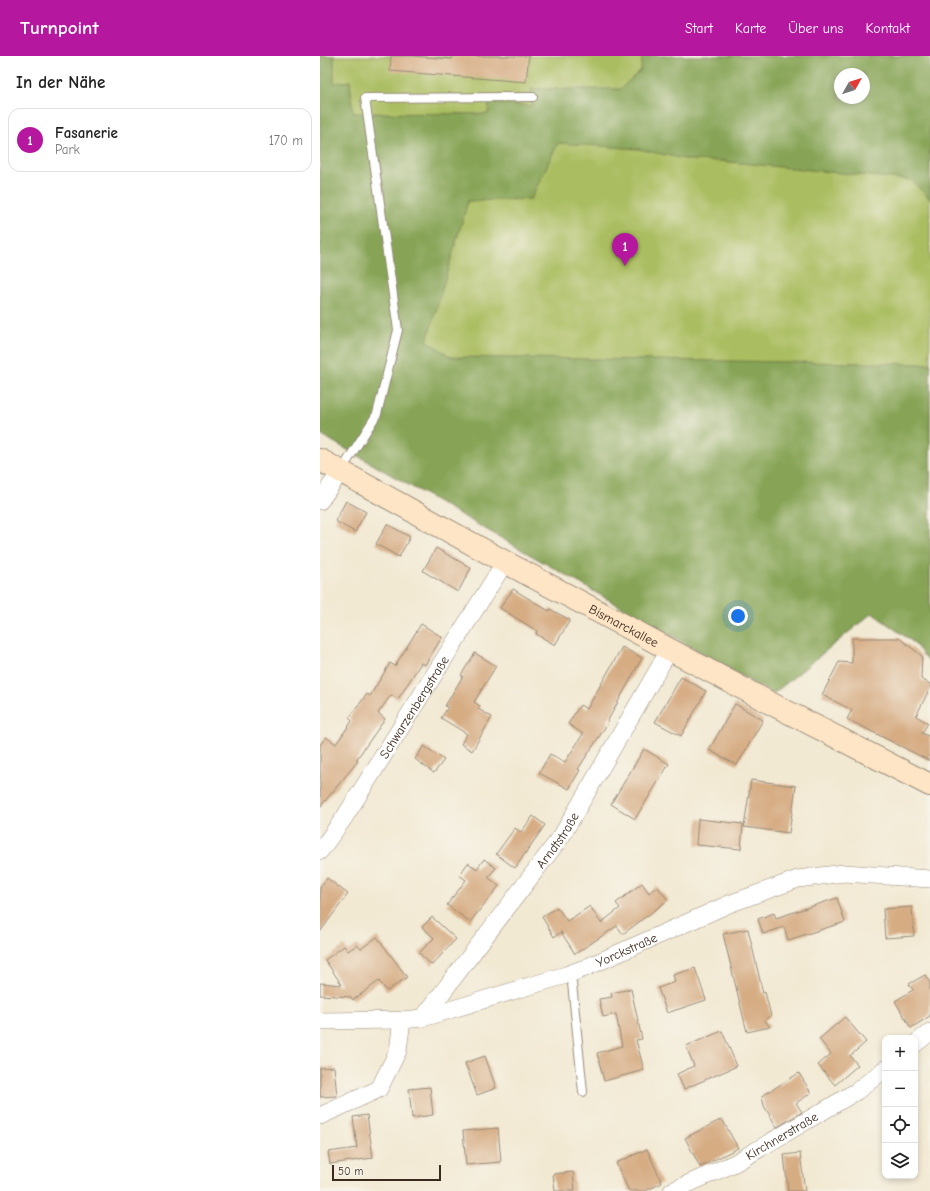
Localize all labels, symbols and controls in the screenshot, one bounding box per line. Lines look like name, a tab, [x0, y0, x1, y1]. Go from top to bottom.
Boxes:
text: Turnpoint	[20, 17, 99, 39]
text: Start	[685, 20, 713, 37]
text: Karte	[735, 20, 766, 37]
text: Über uns	[788, 20, 843, 37]
text: Kontakt	[865, 20, 910, 37]
north arrow	[834, 68, 870, 104]
text: In der Nähe	[16, 73, 105, 92]
text: Fasanerie	[55, 124, 118, 142]
text: 1	[27, 133, 33, 148]
text: 170 m	[269, 133, 303, 148]
text: Park	[55, 142, 80, 157]
pin: 1	[612, 233, 638, 266]
street label: Bismarckallee	[586, 601, 661, 651]
your location	[728, 606, 748, 626]
street label: Schwarzenbergstraße	[376, 653, 452, 761]
street label: Arndtstraße	[533, 809, 582, 871]
street label: Yorckstraße	[594, 930, 660, 970]
map controls	[882, 1035, 918, 1179]
button: +	[882, 1035, 918, 1071]
button: −	[882, 1071, 918, 1107]
button: locate	[882, 1107, 918, 1143]
street label: Kirchnerstraße	[743, 1109, 821, 1163]
button: layers	[882, 1143, 918, 1179]
scale bar	[332, 1163, 441, 1182]
text: 50 m	[338, 1165, 363, 1178]

